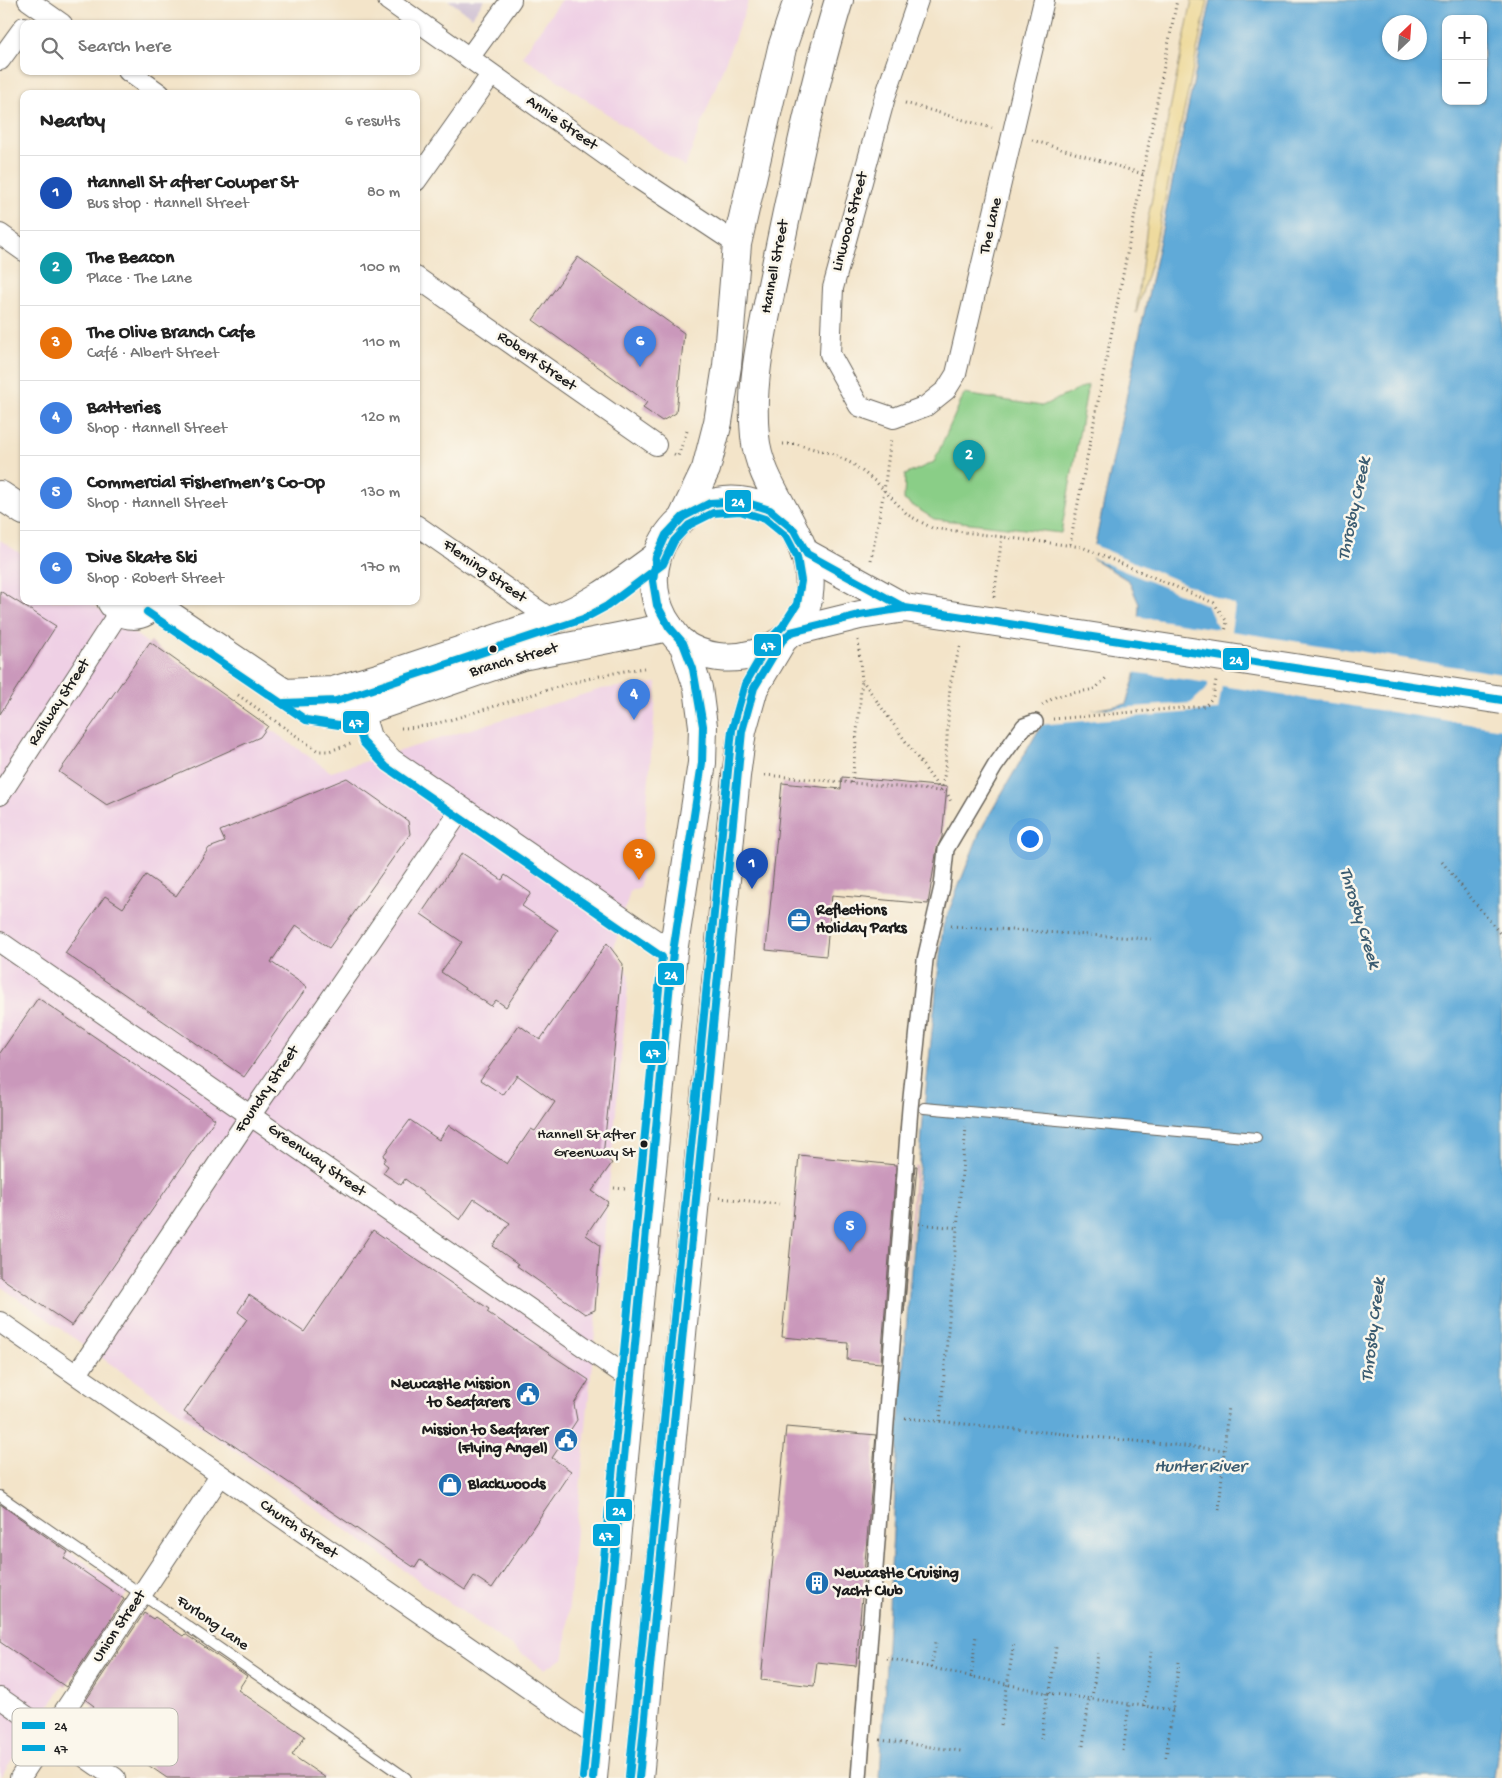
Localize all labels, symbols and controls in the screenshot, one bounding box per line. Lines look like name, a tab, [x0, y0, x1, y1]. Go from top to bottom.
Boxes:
north arrow	[1382, 15, 1427, 60]
map controls	[1442, 15, 1487, 105]
button: +	[1442, 15, 1487, 60]
search box	[20, 20, 420, 75]
icon: search	[38, 34, 66, 62]
text: Search here	[78, 36, 172, 59]
button: −	[1442, 60, 1487, 105]
street label: Annie Street	[522, 92, 602, 156]
text: Nearby	[40, 110, 105, 135]
text: 6 results	[345, 113, 400, 132]
street label: Linwood Street	[829, 169, 874, 274]
text: Hannell St after Cowper St	[87, 172, 297, 195]
text: 1	[53, 184, 59, 203]
text: 80 m	[367, 184, 400, 203]
text: Bus stop · Hannell Street	[87, 195, 249, 214]
street label: The Lane	[976, 195, 1008, 257]
street label: Hannell Street	[758, 217, 795, 315]
text: The Beacon	[87, 247, 174, 270]
text: 2	[52, 259, 60, 278]
text: 100 m	[360, 259, 400, 278]
text: Place · The Lane	[87, 270, 192, 289]
text: The Olive Branch Cafe	[87, 322, 255, 345]
pin: 6	[624, 326, 656, 367]
street label: Robert Street	[493, 328, 580, 397]
text: 3	[52, 334, 60, 353]
text: 110 m	[363, 334, 400, 353]
text: Café · Albert Street	[87, 345, 219, 364]
text: Batteries	[87, 397, 160, 420]
text: 4	[52, 409, 60, 428]
text: 120 m	[361, 409, 400, 428]
text: Shop · Hannell Street	[87, 420, 227, 439]
pin: 2	[953, 440, 985, 481]
water label: Throsby Creek	[1334, 454, 1377, 562]
text: Commercial Fishermen’s Co-Op	[87, 472, 325, 495]
text: 5	[52, 484, 60, 503]
text: 130 m	[361, 484, 400, 503]
line badge: 24	[724, 489, 752, 513]
text: Shop · Hannell Street	[87, 495, 227, 514]
text: 24	[731, 495, 745, 512]
street label: Fleming Street	[438, 536, 531, 609]
text: Dive Skate Ski	[87, 547, 197, 570]
text: 6	[52, 559, 60, 578]
text: 170 m	[361, 559, 400, 578]
text: Shop · Robert Street	[87, 570, 224, 589]
line badge: 47	[753, 633, 782, 657]
street label: Branch Street	[467, 639, 562, 683]
text: 47	[760, 639, 776, 656]
unlabelled marker	[488, 644, 498, 654]
line badge: 24	[1222, 647, 1250, 671]
text: 24	[1229, 653, 1243, 670]
street label: Railway Street	[25, 655, 96, 750]
pin: 4	[618, 679, 650, 720]
line badge: 47	[342, 710, 370, 734]
text: 47	[348, 716, 364, 733]
your location	[1017, 826, 1043, 852]
pin: 3	[623, 839, 655, 880]
pin: 1	[736, 848, 768, 889]
water label: Throsby Creek	[1334, 865, 1385, 973]
place label: Reflections Holiday Parks	[815, 902, 908, 939]
office icon: Reflections Holiday Parks	[786, 907, 812, 933]
line badge: 24	[657, 962, 685, 986]
text: 24	[664, 968, 678, 985]
line badge: 47	[639, 1040, 667, 1064]
street label: Foundry Street	[231, 1042, 305, 1138]
text: 47	[645, 1046, 661, 1063]
street label: Greenway Street	[263, 1120, 370, 1203]
place label: Hannell St after Greenway St	[537, 1126, 637, 1162]
marker: Hannell St after Greenway St	[639, 1139, 649, 1149]
pin: 5	[834, 1211, 866, 1252]
water label: Throsby Creek	[1357, 1275, 1391, 1383]
place label: Newcastle Mission to Seafarers	[391, 1376, 511, 1413]
public building icon: Newcastle Mission to Seafarers	[515, 1381, 541, 1407]
place label: Mission to Seafarer (Flying Angel)	[422, 1421, 550, 1459]
public building icon: Mission to Seafarer (Flying Angel)	[553, 1427, 579, 1453]
water label: Hunter River	[1154, 1457, 1249, 1478]
shop icon: Blackwoods	[437, 1472, 463, 1498]
place label: Blackwoods	[467, 1476, 547, 1495]
street label: Church Street	[255, 1496, 342, 1565]
line badge: 24	[605, 1498, 633, 1522]
text: 24	[612, 1504, 626, 1521]
line badge: 47	[592, 1523, 621, 1547]
text: 47	[598, 1529, 614, 1546]
place label: Newcastle Cruising Yacht Club	[832, 1565, 959, 1602]
building icon: Newcastle Cruising Yacht Club	[804, 1570, 830, 1596]
street label: Union Street	[89, 1586, 152, 1667]
street label: Furlong Lane	[171, 1591, 253, 1656]
legend	[12, 1708, 178, 1766]
text: 24	[54, 1719, 68, 1736]
text: 47	[54, 1742, 69, 1759]

